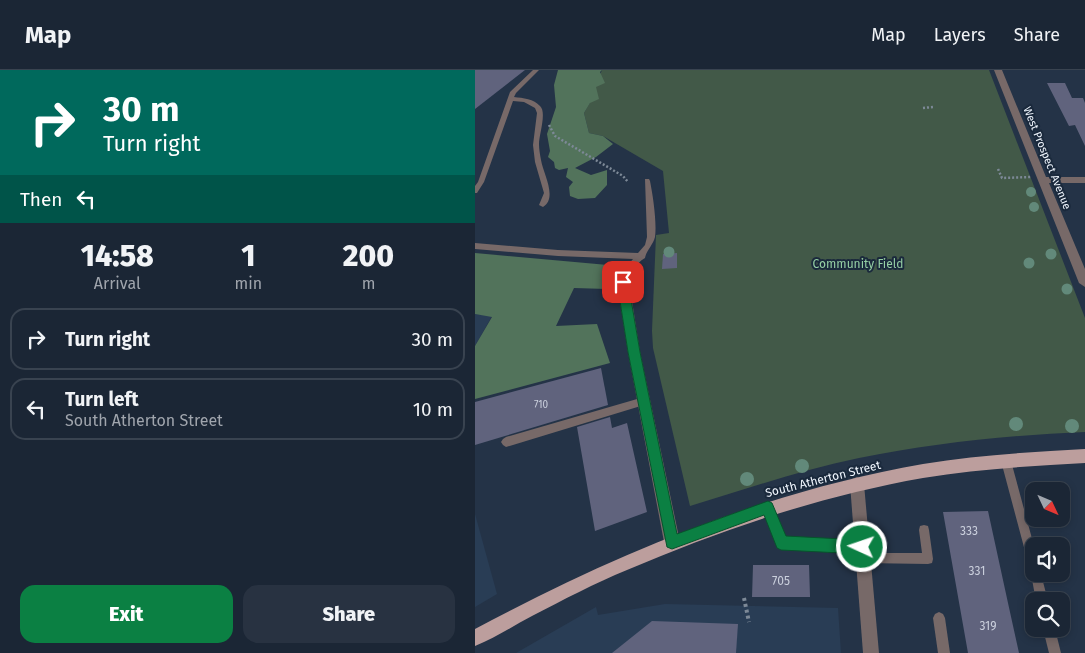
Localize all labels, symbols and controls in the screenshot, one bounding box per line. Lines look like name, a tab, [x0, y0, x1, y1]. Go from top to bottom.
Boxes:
text: Map	[25, 21, 71, 49]
text: Map	[871, 24, 906, 46]
text: Layers	[934, 24, 986, 46]
text: Share	[1014, 24, 1060, 46]
text: 30 m	[103, 88, 180, 130]
icon: right	[20, 90, 85, 155]
street label: West Prospect Avenue	[1020, 105, 1074, 211]
text: Turn right	[103, 130, 200, 157]
icon: left	[72, 185, 100, 213]
text: Then	[20, 188, 62, 211]
text: 14:58	[81, 238, 154, 274]
text: 1	[241, 238, 255, 274]
text: 200	[343, 238, 394, 274]
park label: Community Field	[813, 257, 903, 271]
pin	[602, 261, 644, 303]
icon: arrive	[609, 268, 637, 296]
text: Arrival	[94, 274, 141, 293]
text: min	[235, 274, 262, 293]
text: m	[362, 274, 375, 293]
icon: right	[22, 325, 50, 353]
text: Turn right	[65, 328, 150, 351]
text: 30 m	[412, 328, 453, 351]
text: Turn left	[65, 388, 139, 411]
icon: left	[22, 395, 50, 423]
text: 10 m	[413, 398, 453, 421]
house number: 710	[534, 399, 549, 411]
text: South Atherton Street	[65, 411, 223, 430]
street label: South Atherton Street	[764, 458, 883, 500]
north arrow	[1025, 482, 1070, 528]
map controls	[1025, 482, 1070, 637]
position arrow	[835, 520, 887, 572]
house number: 333	[960, 524, 978, 538]
button: sound	[1025, 537, 1070, 582]
house number: 331	[969, 564, 985, 578]
house number: 705	[772, 574, 790, 588]
button: Exit	[20, 585, 233, 643]
button: Share	[243, 585, 455, 643]
button: search	[1025, 592, 1070, 637]
house number: 319	[979, 619, 997, 633]

